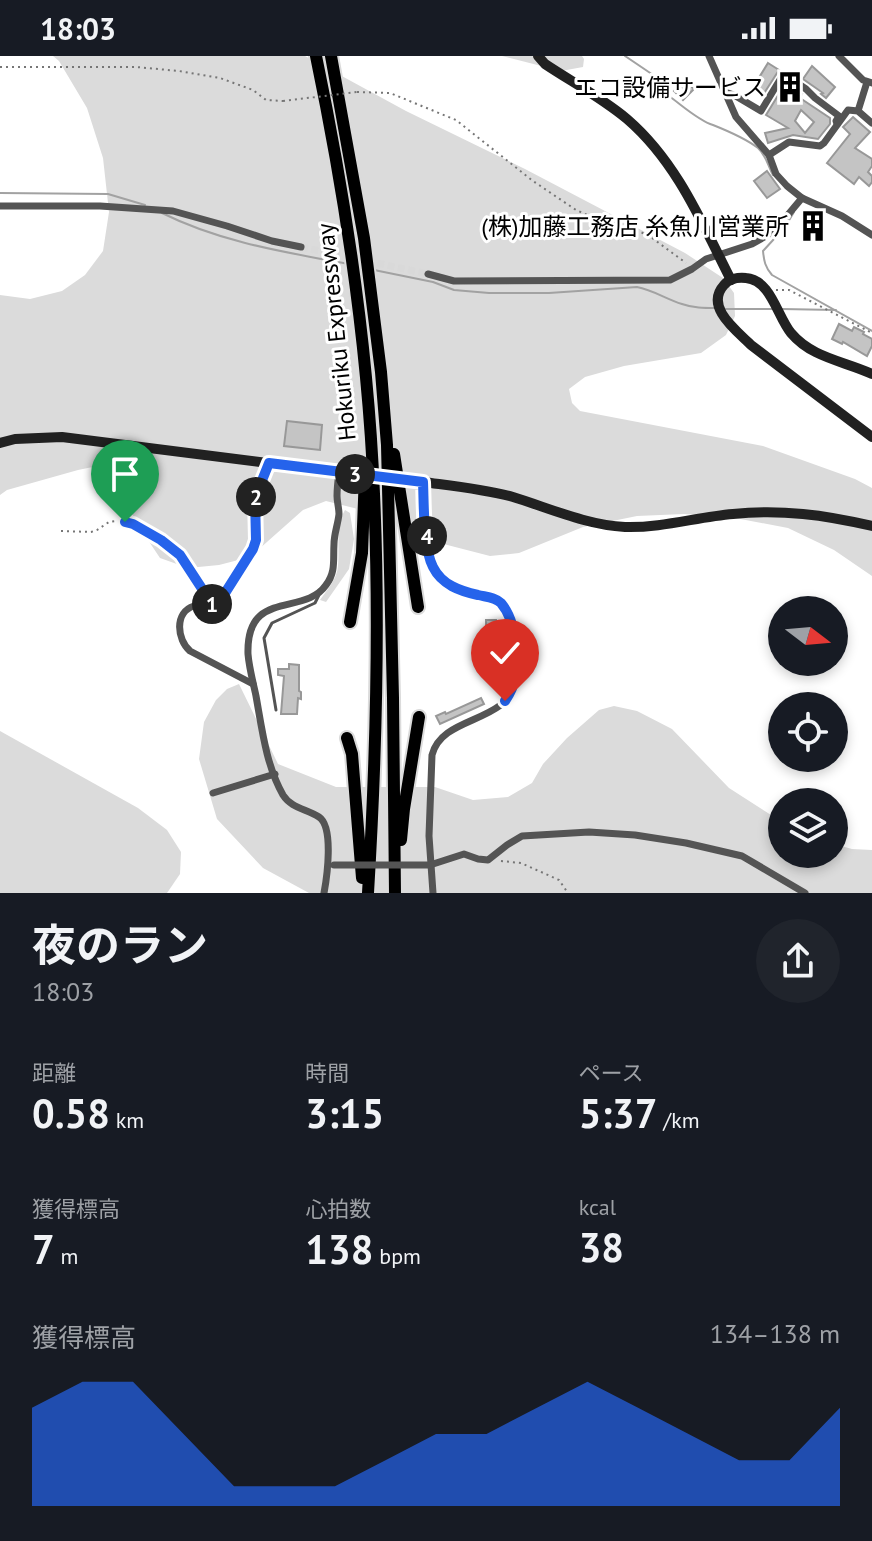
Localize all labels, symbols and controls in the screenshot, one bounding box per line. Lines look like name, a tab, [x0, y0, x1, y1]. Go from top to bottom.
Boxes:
text: 18:03	[40, 9, 116, 48]
building icon: エコ設備サービス	[773, 70, 807, 104]
place label: エコ設備サービス	[574, 72, 766, 103]
building icon: (株)加藤工務店 糸魚川営業所	[796, 209, 830, 243]
place label: (株)加藤工務店 糸魚川営業所	[481, 211, 789, 242]
street label: Hokuriku Expressway	[309, 222, 363, 442]
pin	[91, 440, 159, 522]
icon: arrive	[103, 452, 147, 496]
pin: 3	[335, 454, 375, 494]
text: 3	[349, 460, 361, 488]
pin: 2	[236, 477, 276, 517]
text: 2	[250, 483, 262, 511]
pin: 4	[407, 516, 447, 556]
text: 4	[421, 522, 433, 550]
pin: 1	[192, 584, 232, 624]
text: 1	[206, 590, 218, 618]
north arrow	[768, 596, 848, 676]
map controls	[768, 596, 848, 868]
pin	[471, 619, 539, 701]
icon: check	[483, 631, 527, 675]
button: locate	[768, 692, 848, 772]
button: layers	[768, 788, 848, 868]
text: 夜のラン	[32, 916, 208, 973]
button: share	[756, 919, 840, 1003]
text: 18:03	[32, 975, 94, 1008]
text: 距離	[32, 1059, 76, 1087]
text: 時間	[305, 1059, 349, 1087]
text: ペース	[579, 1059, 644, 1087]
text: 0.58	[32, 1087, 110, 1139]
text: 3:15	[305, 1087, 384, 1139]
text: 5:37	[579, 1087, 657, 1139]
text: km	[110, 1106, 144, 1134]
text: /km	[657, 1106, 700, 1134]
text: kcal	[579, 1193, 616, 1221]
text: 獲得標高	[32, 1195, 120, 1223]
text: 心拍数	[305, 1195, 371, 1223]
text: 38	[579, 1221, 624, 1273]
text: 7	[32, 1223, 55, 1275]
text: 138	[305, 1223, 373, 1275]
text: m	[55, 1242, 78, 1270]
text: bpm	[373, 1242, 421, 1270]
text: 134–138 m	[710, 1317, 840, 1350]
text: 獲得標高	[32, 1321, 136, 1354]

